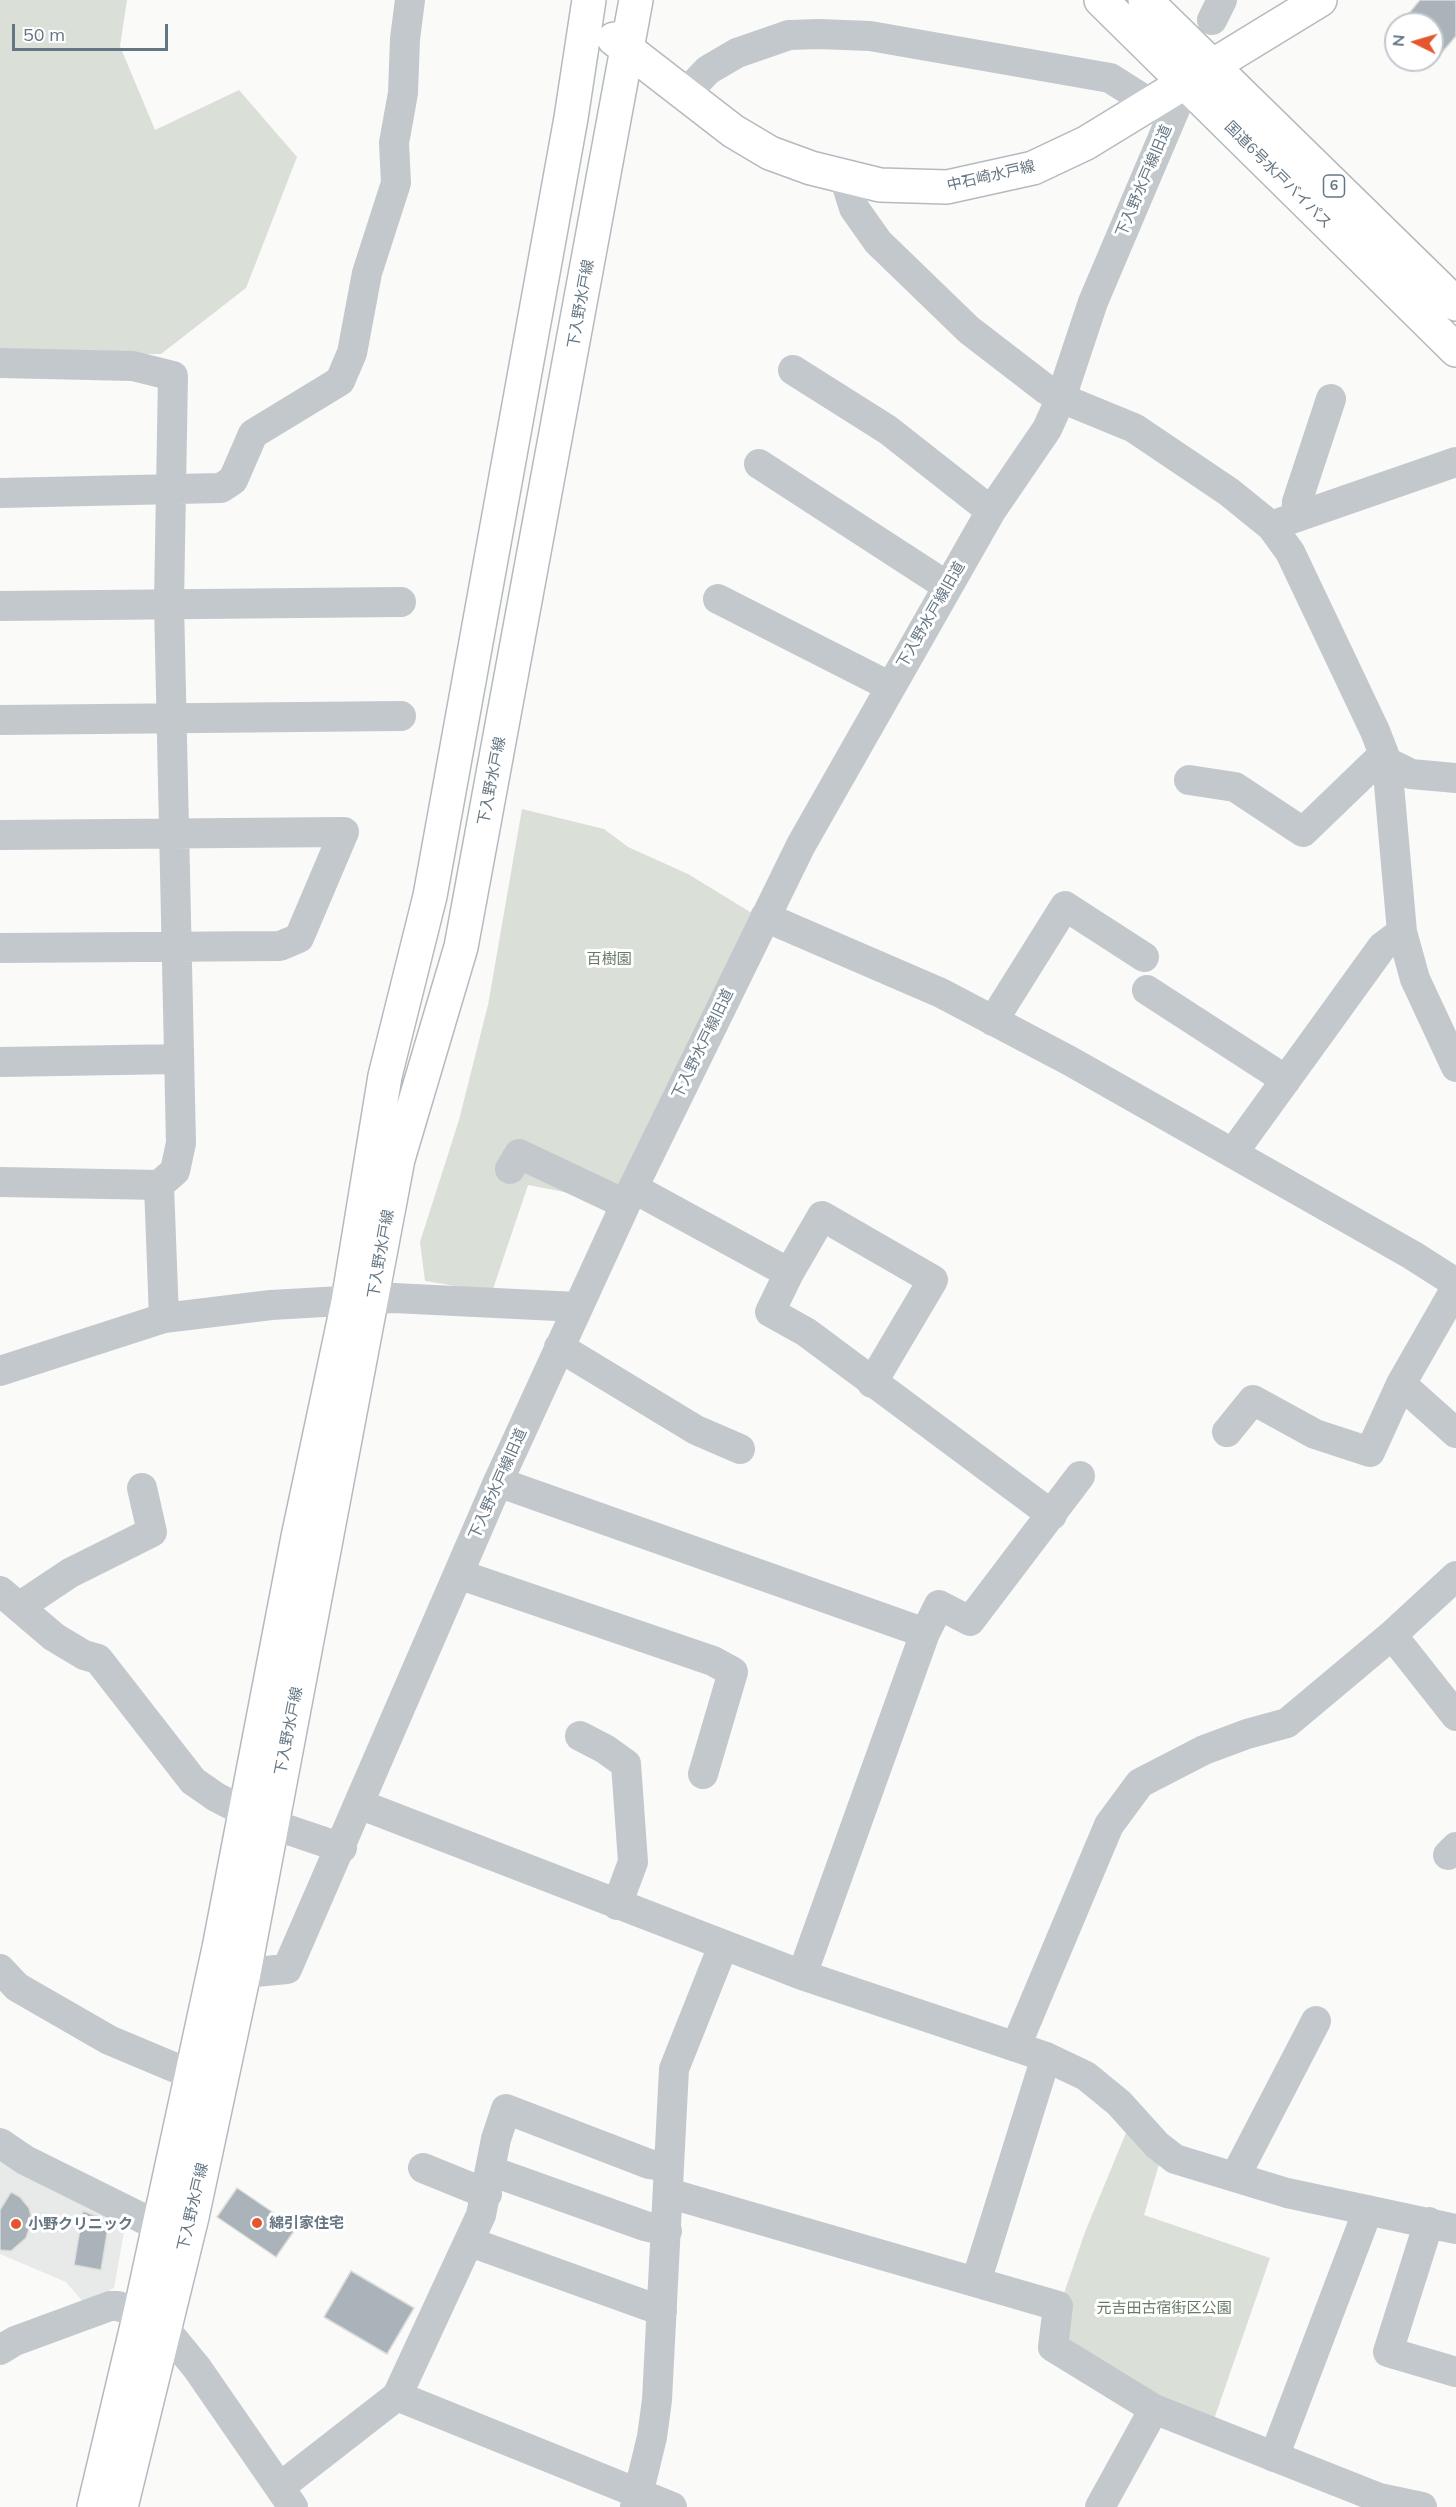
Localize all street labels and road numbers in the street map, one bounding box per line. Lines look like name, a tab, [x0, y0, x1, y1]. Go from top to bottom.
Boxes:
street label: 国道6号水戸バイパス	[1221, 118, 1335, 232]
street label: 下入野水戸線旧道	[1112, 122, 1176, 240]
street label: 中石崎水戸線	[945, 157, 1037, 195]
road number: 6	[1324, 175, 1344, 197]
street label: 下入野水戸線	[564, 258, 598, 350]
street label: 下入野水戸線旧道	[893, 559, 969, 671]
street label: 下入野水戸線	[475, 735, 509, 827]
street label: 下入野水戸線旧道	[669, 986, 737, 1102]
street label: 下入野水戸線	[364, 1208, 398, 1300]
street label: 下入野水戸線旧道	[465, 1426, 531, 1542]
street label: 下入野水戸線	[272, 1685, 306, 1777]
street label: 下入野水戸線	[174, 2161, 212, 2253]

